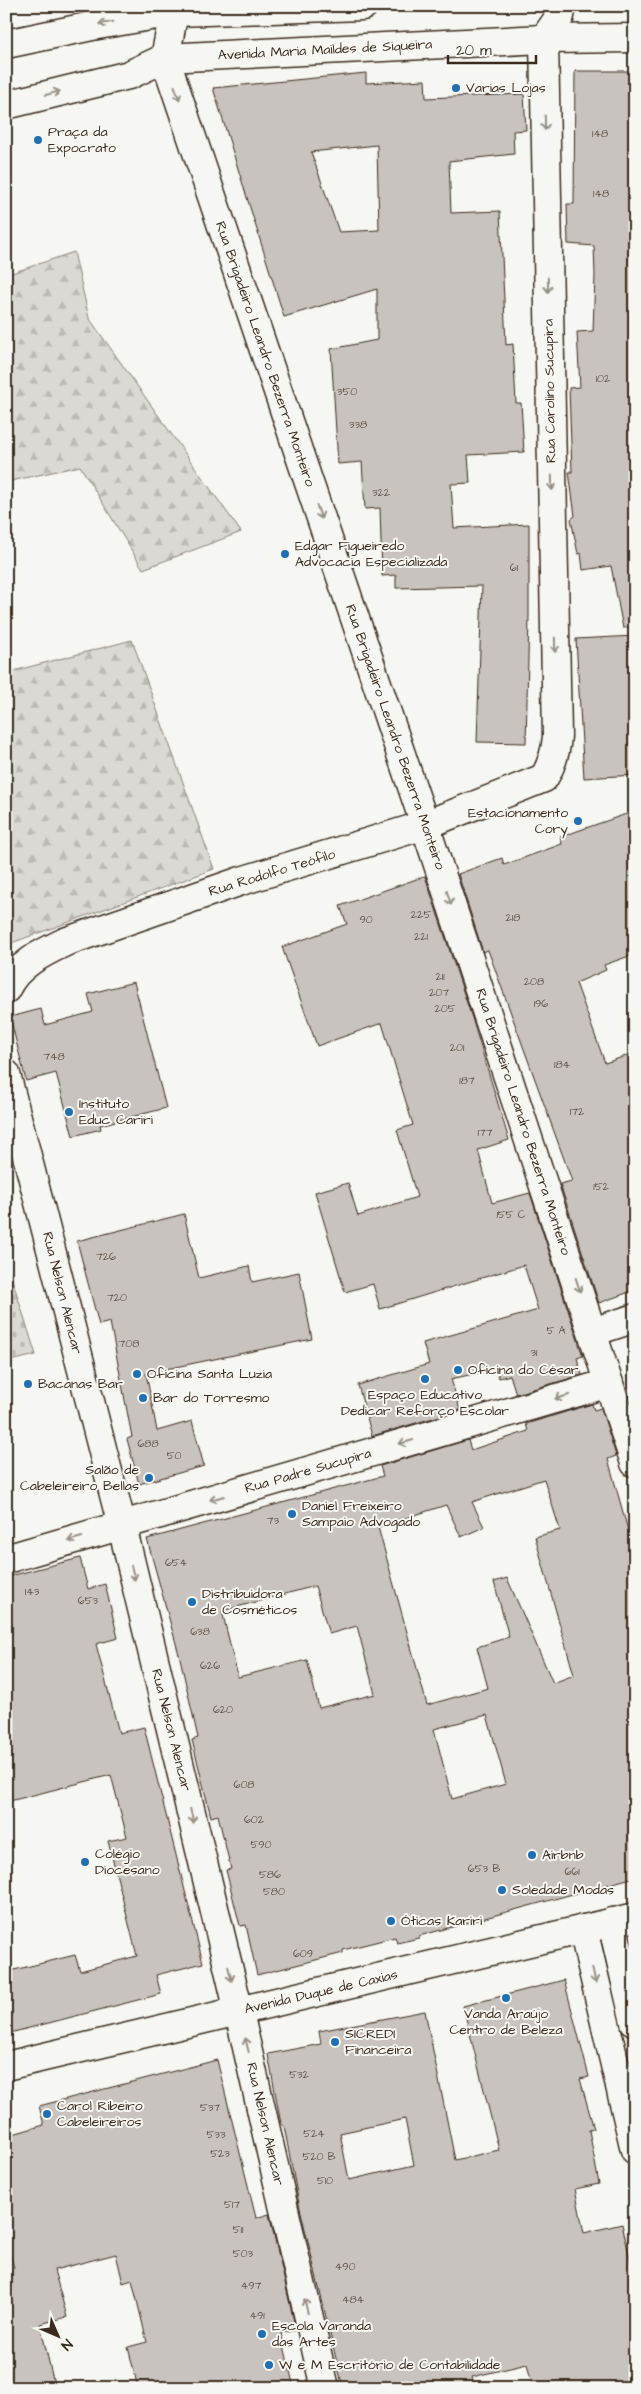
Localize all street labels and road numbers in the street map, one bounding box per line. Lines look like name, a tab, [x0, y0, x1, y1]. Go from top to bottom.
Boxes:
street label: Avenida Maria Maildes de Siqueira	[217, 34, 433, 66]
street label: Rua Brigadeiro Leandro Bezerra Monteiro	[210, 219, 320, 489]
street label: Rua Carolino Sucupira	[539, 319, 561, 463]
street label: Rua Brigadeiro Leandro Bezerra Monteiro	[340, 602, 450, 872]
street label: Rua Rodolfo Teófilo	[206, 844, 338, 902]
street label: Rua Brigadeiro Leandro Bezerra Monteiro	[470, 986, 576, 1258]
street label: Rua Nelson Alencar	[37, 1230, 87, 1356]
street label: Rua Padre Sucupira	[242, 1443, 374, 1499]
street label: Rua Nelson Alencar	[146, 1667, 196, 1793]
street label: Avenida Duque de Caxias	[242, 1965, 400, 2019]
street label: Rua Nelson Alencar	[241, 2061, 289, 2188]

